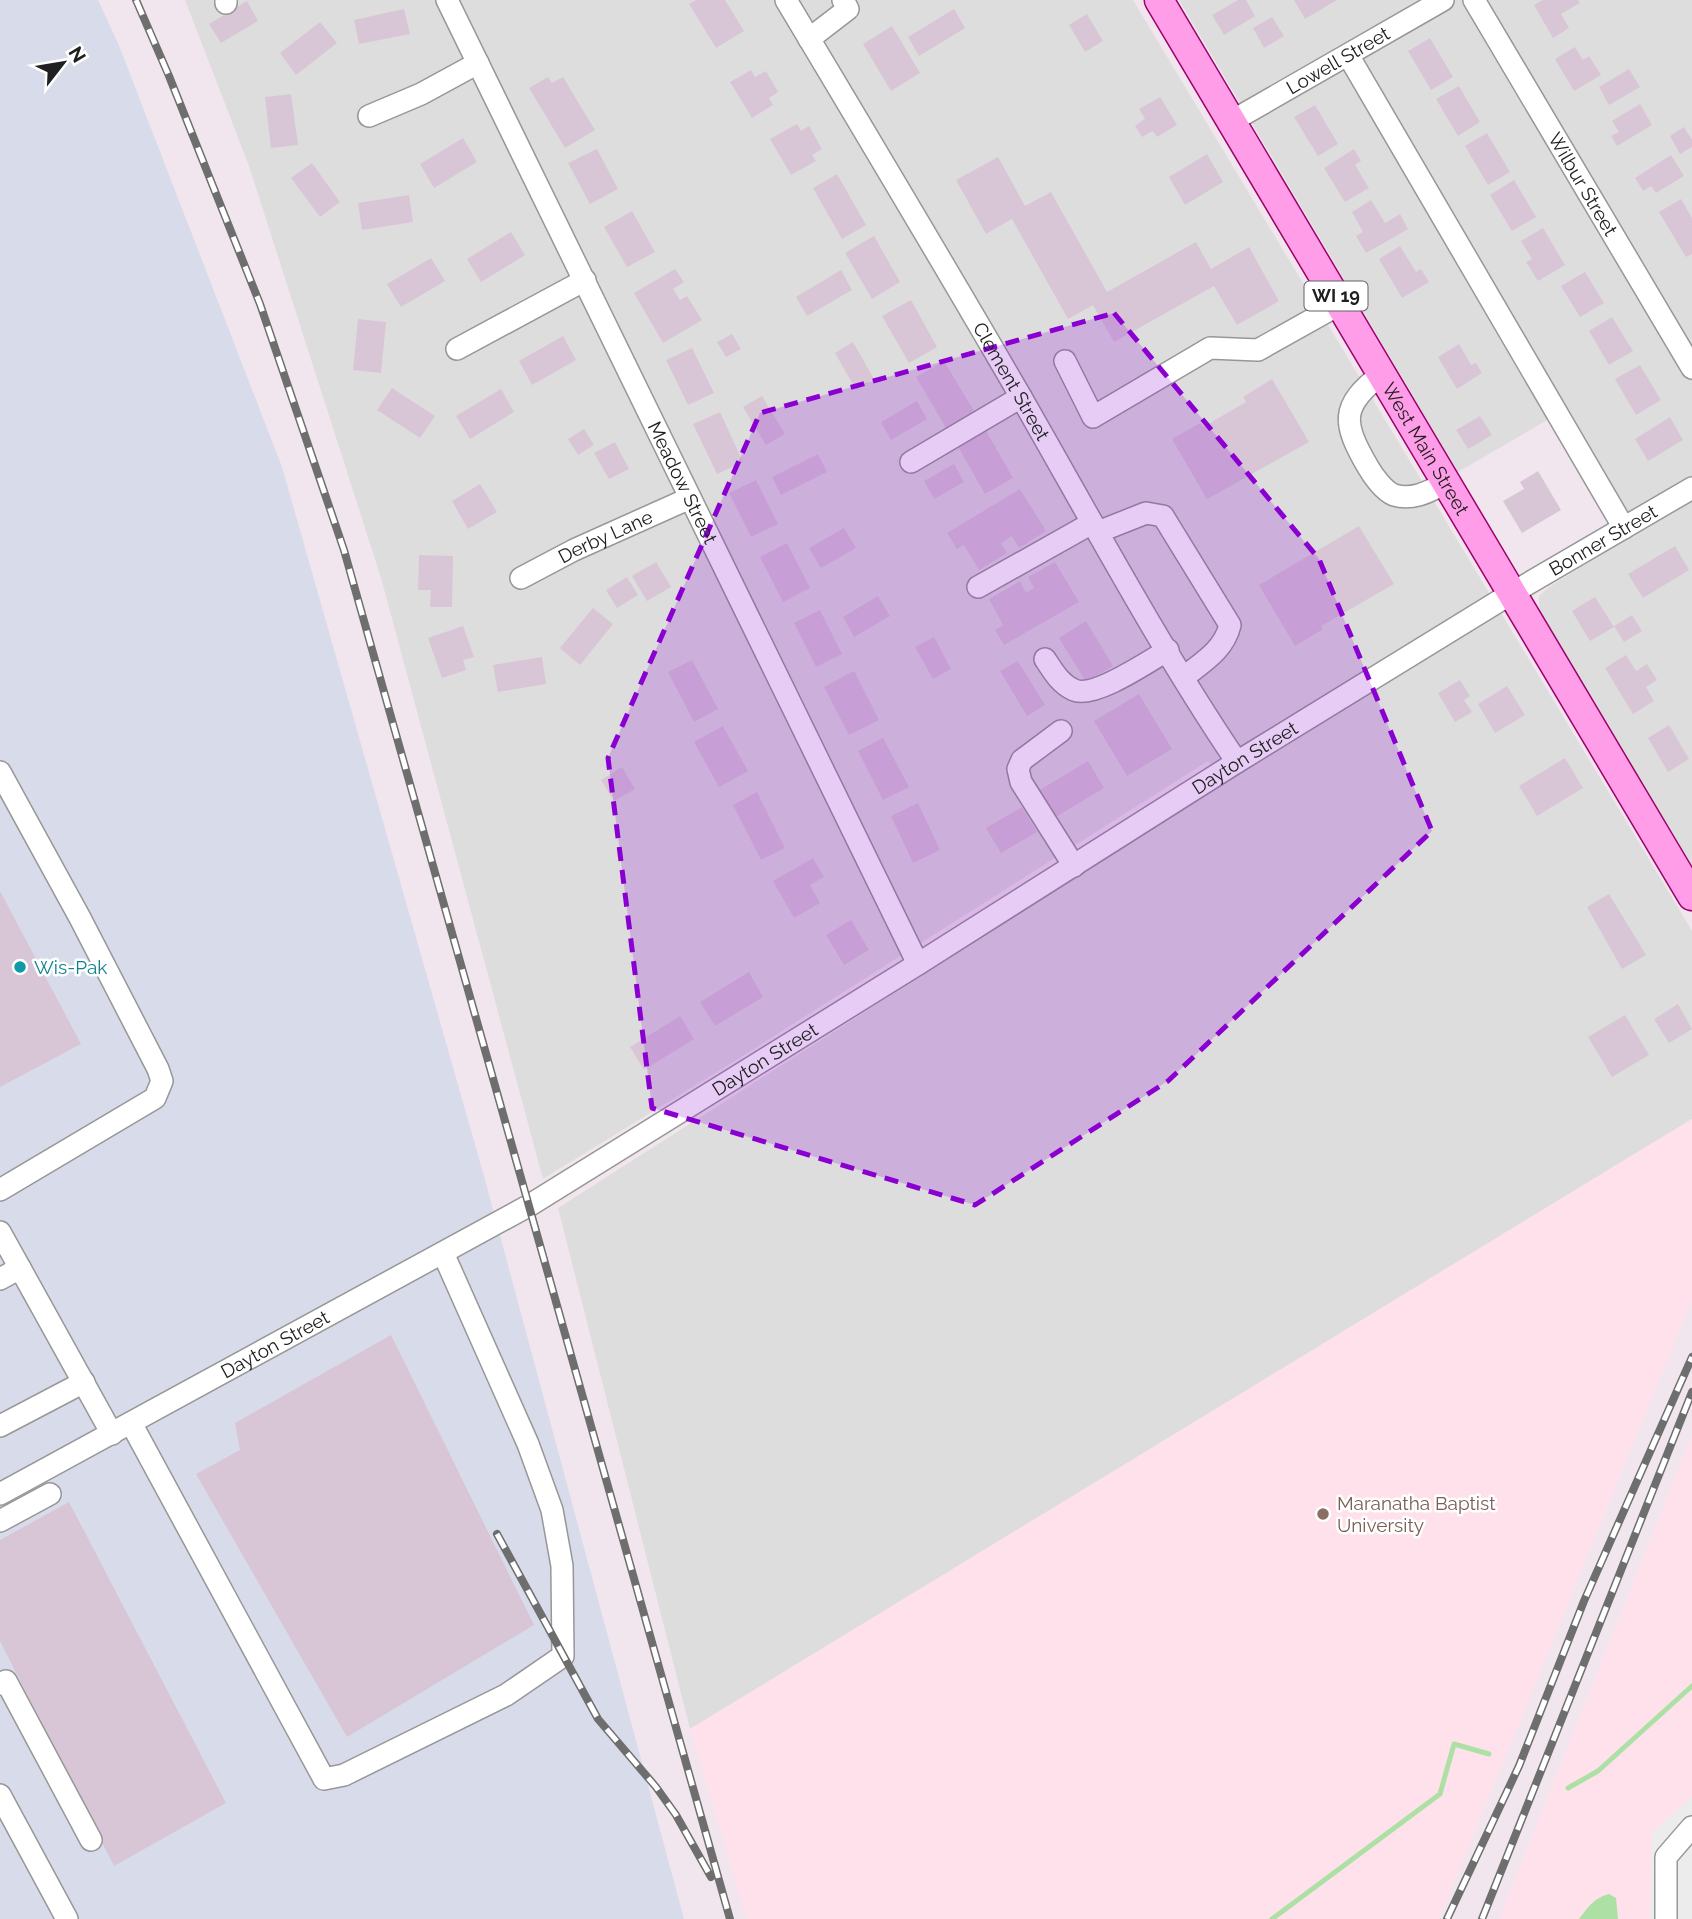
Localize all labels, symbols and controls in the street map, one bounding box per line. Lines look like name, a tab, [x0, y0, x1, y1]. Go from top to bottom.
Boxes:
street label: Lowell Street	[1282, 22, 1394, 99]
north arrow	[28, 28, 98, 98]
text: N	[64, 42, 91, 66]
street label: Wilbur Street	[1544, 129, 1622, 240]
road number: WI 19	[1304, 282, 1368, 310]
street label: Clement Street	[969, 318, 1055, 445]
street label: West Main Street	[1378, 379, 1474, 519]
street label: Meadow Street	[644, 418, 722, 548]
street label: Bonner Street	[1545, 500, 1661, 580]
street label: Derby Lane	[554, 505, 656, 567]
street label: Dayton Street	[1188, 716, 1302, 799]
place label: Wis-Pak	[34, 956, 107, 978]
marker: Wis-Pak	[12, 959, 28, 975]
street label: Dayton Street	[708, 1018, 822, 1100]
street label: Dayton Street	[217, 1305, 333, 1383]
place label: Maranatha Baptist University	[1337, 1492, 1496, 1536]
marker: Maranatha Baptist University	[1315, 1506, 1331, 1522]

